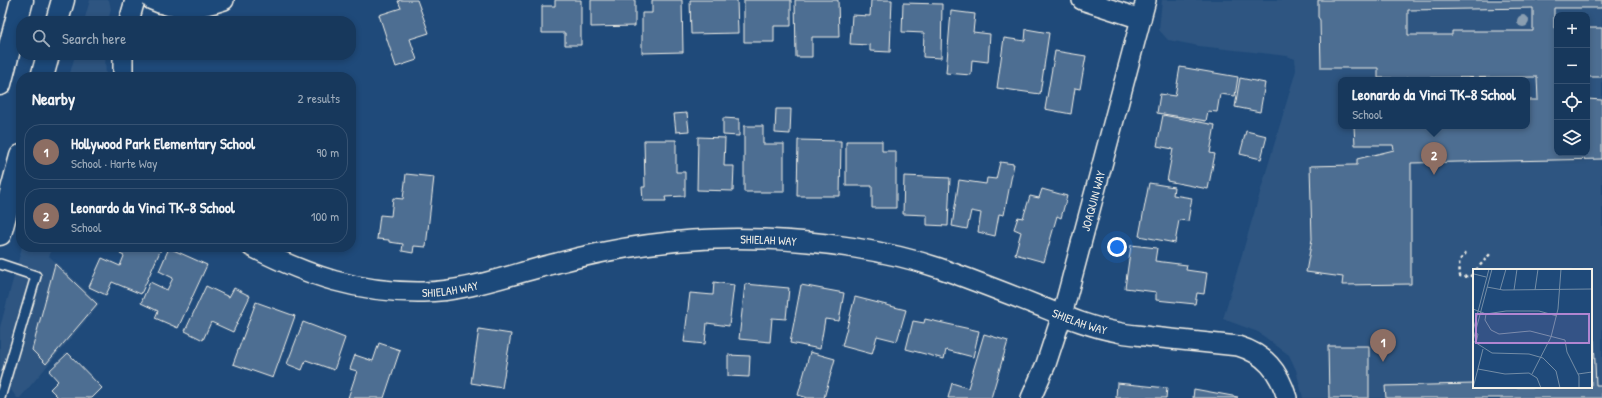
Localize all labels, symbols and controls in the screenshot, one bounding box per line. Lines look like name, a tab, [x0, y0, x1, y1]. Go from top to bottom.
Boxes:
map controls	[1554, 12, 1590, 156]
button: +	[1554, 12, 1590, 48]
search box	[16, 16, 356, 60]
icon: search	[30, 27, 52, 49]
text: Search here	[62, 28, 126, 49]
button: −	[1554, 48, 1590, 84]
popup	[1338, 77, 1530, 129]
text: Leonardo da Vinci TK-8 School	[1352, 84, 1516, 105]
button: locate	[1554, 84, 1590, 120]
text: Nearby	[32, 87, 75, 110]
text: 2 results	[298, 89, 340, 107]
text: School	[1352, 105, 1383, 123]
button: layers	[1554, 120, 1590, 156]
text: Hollywood Park Elementary School	[71, 133, 255, 154]
pin: 2	[1421, 142, 1447, 175]
text: 1	[44, 143, 48, 161]
text: 90 m	[317, 143, 339, 161]
text: School · Harte Way	[71, 154, 157, 172]
street label: JOAQUIN WAY	[1076, 168, 1109, 233]
text: Leonardo da Vinci TK-8 School	[71, 197, 235, 218]
text: 2	[43, 207, 49, 225]
text: 100 m	[311, 207, 339, 225]
text: School	[71, 218, 101, 236]
street label: SHIELAH WAY	[740, 230, 798, 249]
your location	[1107, 237, 1127, 257]
inset map	[1473, 269, 1592, 388]
street label: SHIELAH WAY	[422, 276, 480, 301]
street label: SHIELAH WAY	[1050, 304, 1110, 338]
pin: 1	[1370, 329, 1396, 362]

